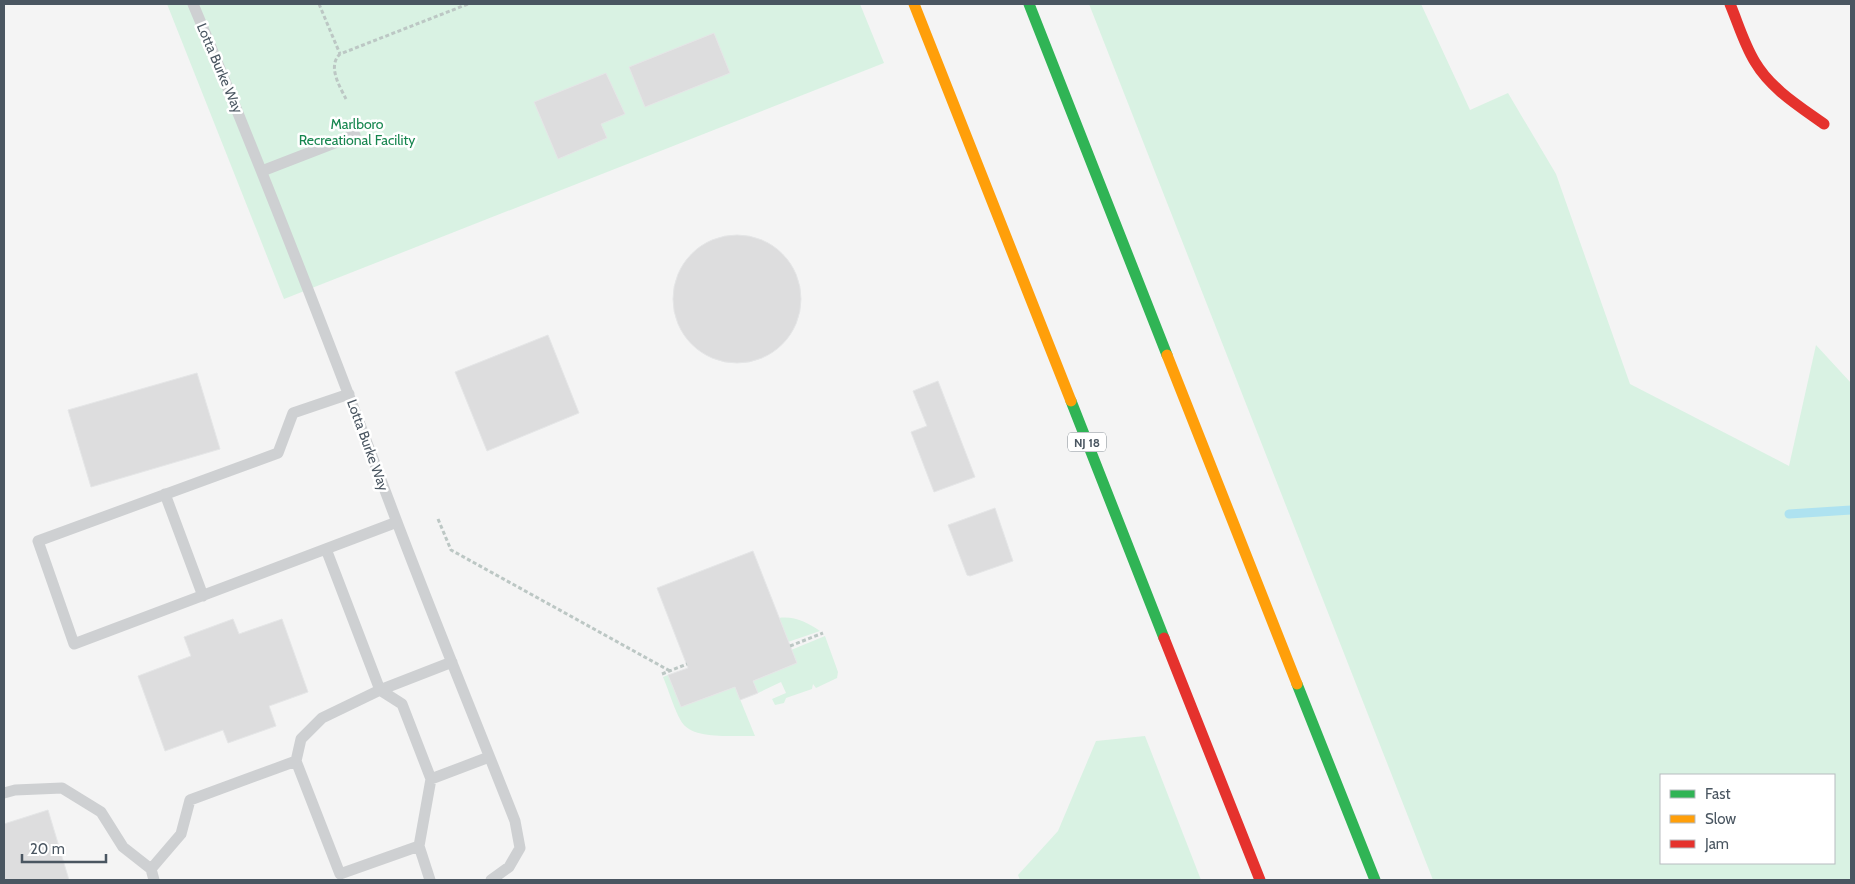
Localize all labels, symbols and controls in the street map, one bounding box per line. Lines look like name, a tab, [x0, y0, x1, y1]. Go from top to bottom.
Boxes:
street label: Lotta Burke Way	[193, 20, 247, 116]
park label: Marlboro Recreational Facility	[299, 115, 415, 149]
street label: Lotta Burke Way	[343, 397, 393, 493]
road number: NJ 18	[1068, 432, 1106, 452]
legend	[1660, 774, 1835, 864]
text: Fast	[1705, 785, 1730, 803]
text: Slow	[1705, 810, 1736, 828]
scale bar	[22, 832, 106, 864]
text: Jam	[1704, 835, 1729, 853]
text: 20 m	[30, 840, 65, 858]

